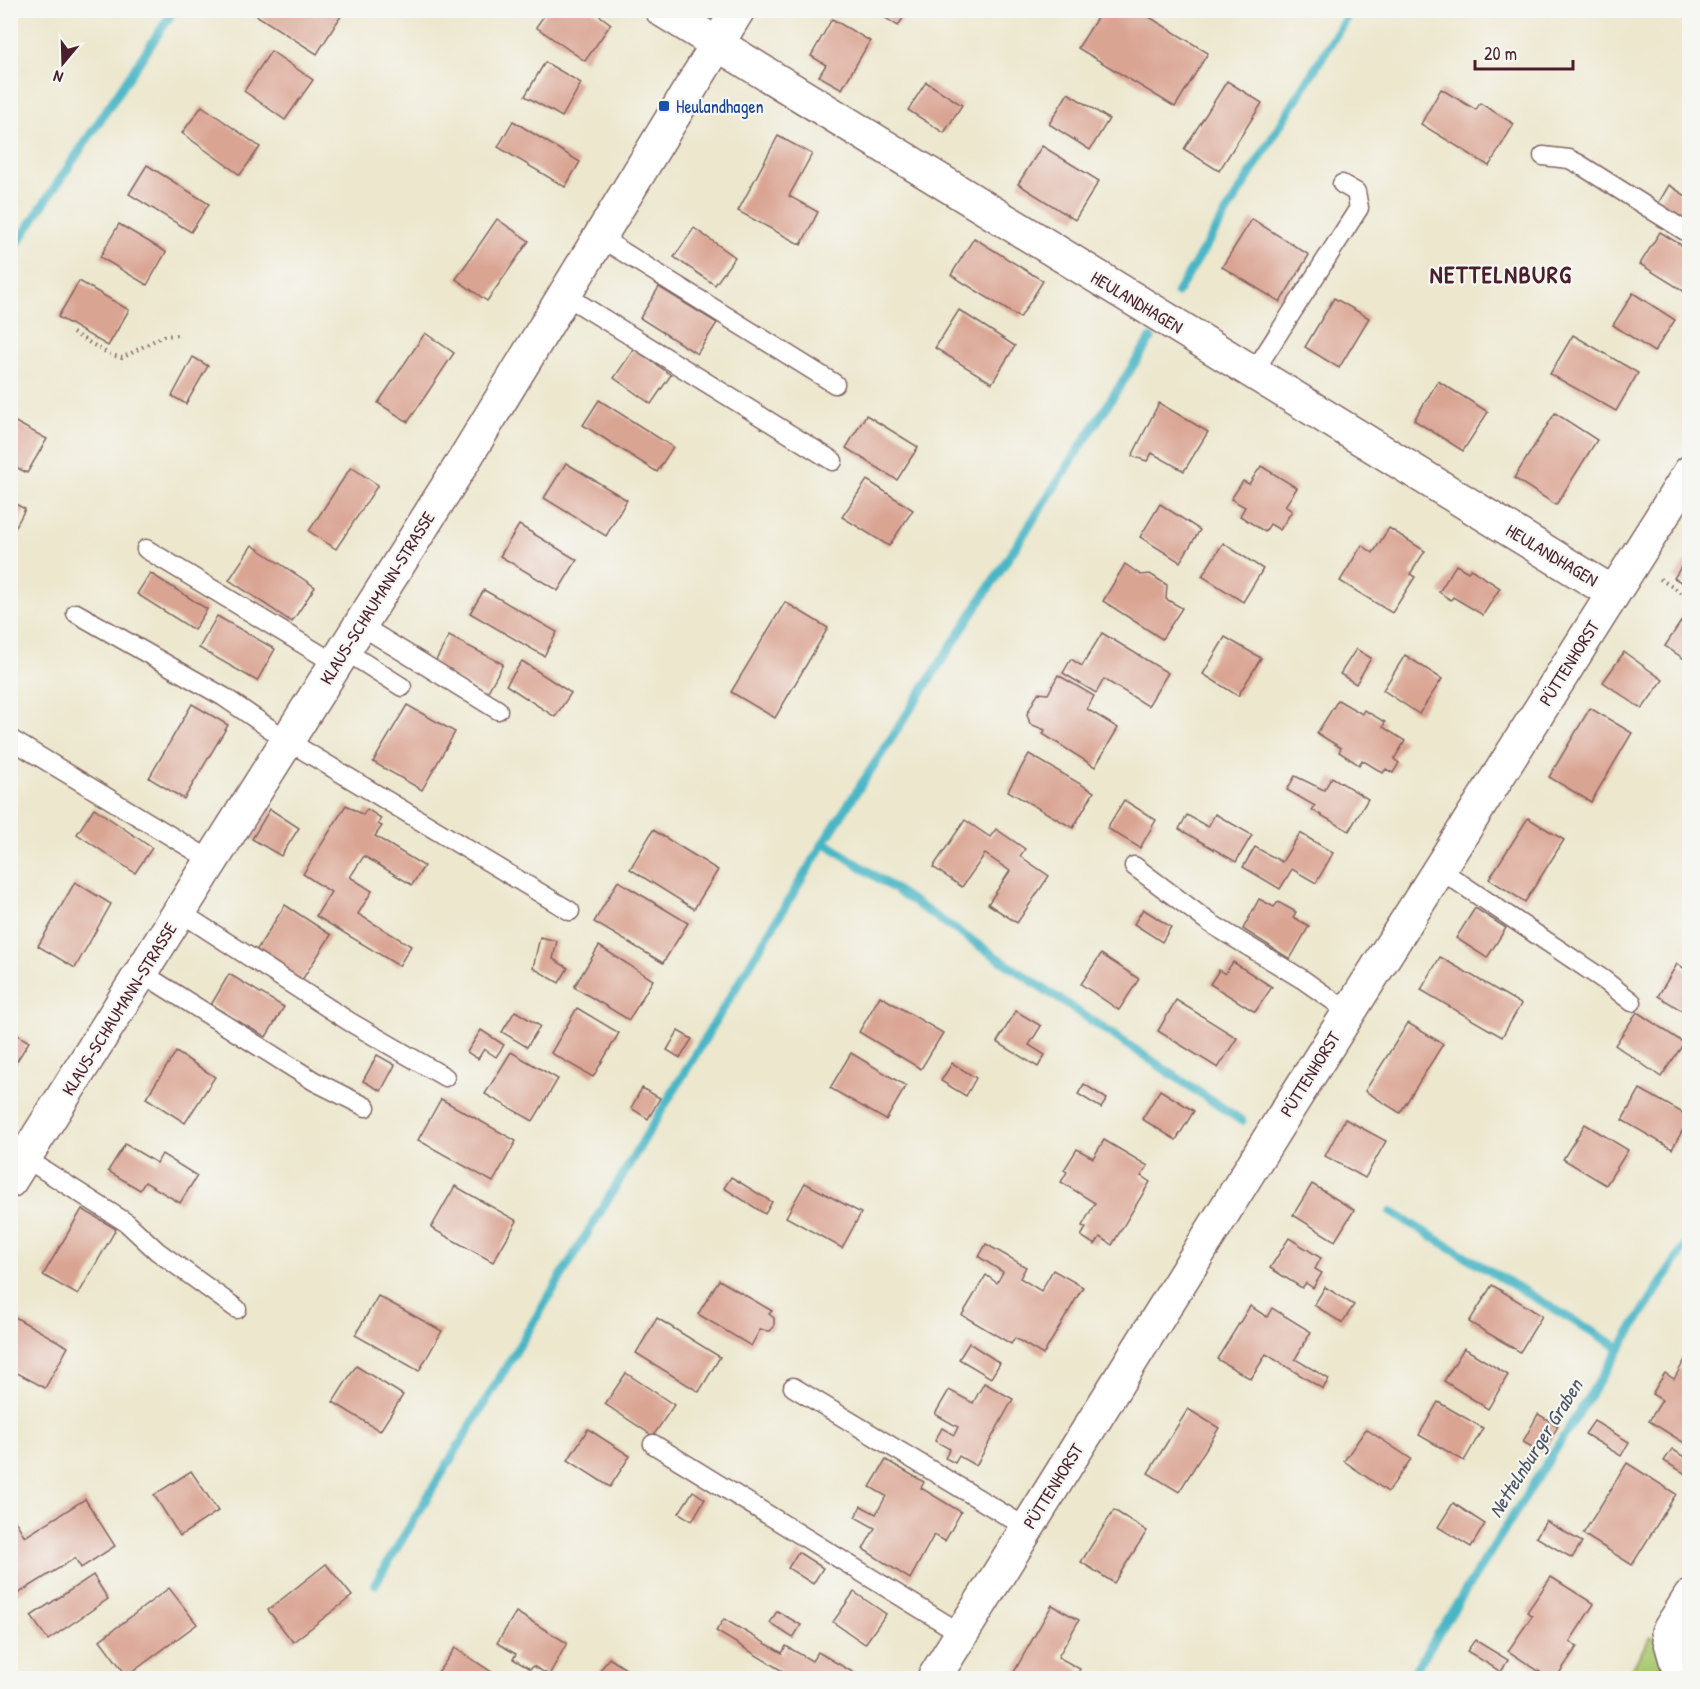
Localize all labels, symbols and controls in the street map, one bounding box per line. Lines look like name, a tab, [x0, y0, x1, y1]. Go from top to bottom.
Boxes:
north arrow	[33, 33, 93, 93]
scale bar	[1475, 33, 1572, 71]
text: 20 m	[1484, 41, 1517, 66]
text: N	[50, 65, 66, 89]
place label: Heulandhagen	[676, 94, 764, 119]
marker: Heulandhagen	[657, 99, 671, 113]
district label: NETTELNBURG	[1430, 258, 1572, 290]
street label: HEULANDHAGEN	[1086, 265, 1188, 339]
street label: KLAUS-SCHAUMANN-STRASSE	[314, 507, 441, 689]
street label: HEULANDHAGEN	[1501, 518, 1603, 592]
street label: PÜTTENHORST	[1533, 615, 1605, 710]
street label: KLAUS-SCHAUMANN-STRASSE	[56, 918, 183, 1100]
street label: PÜTTENHORST	[1274, 1026, 1346, 1121]
water label: Nettelnburger Graben	[1482, 1372, 1590, 1523]
street label: PÜTTENHORST	[1017, 1438, 1089, 1533]

